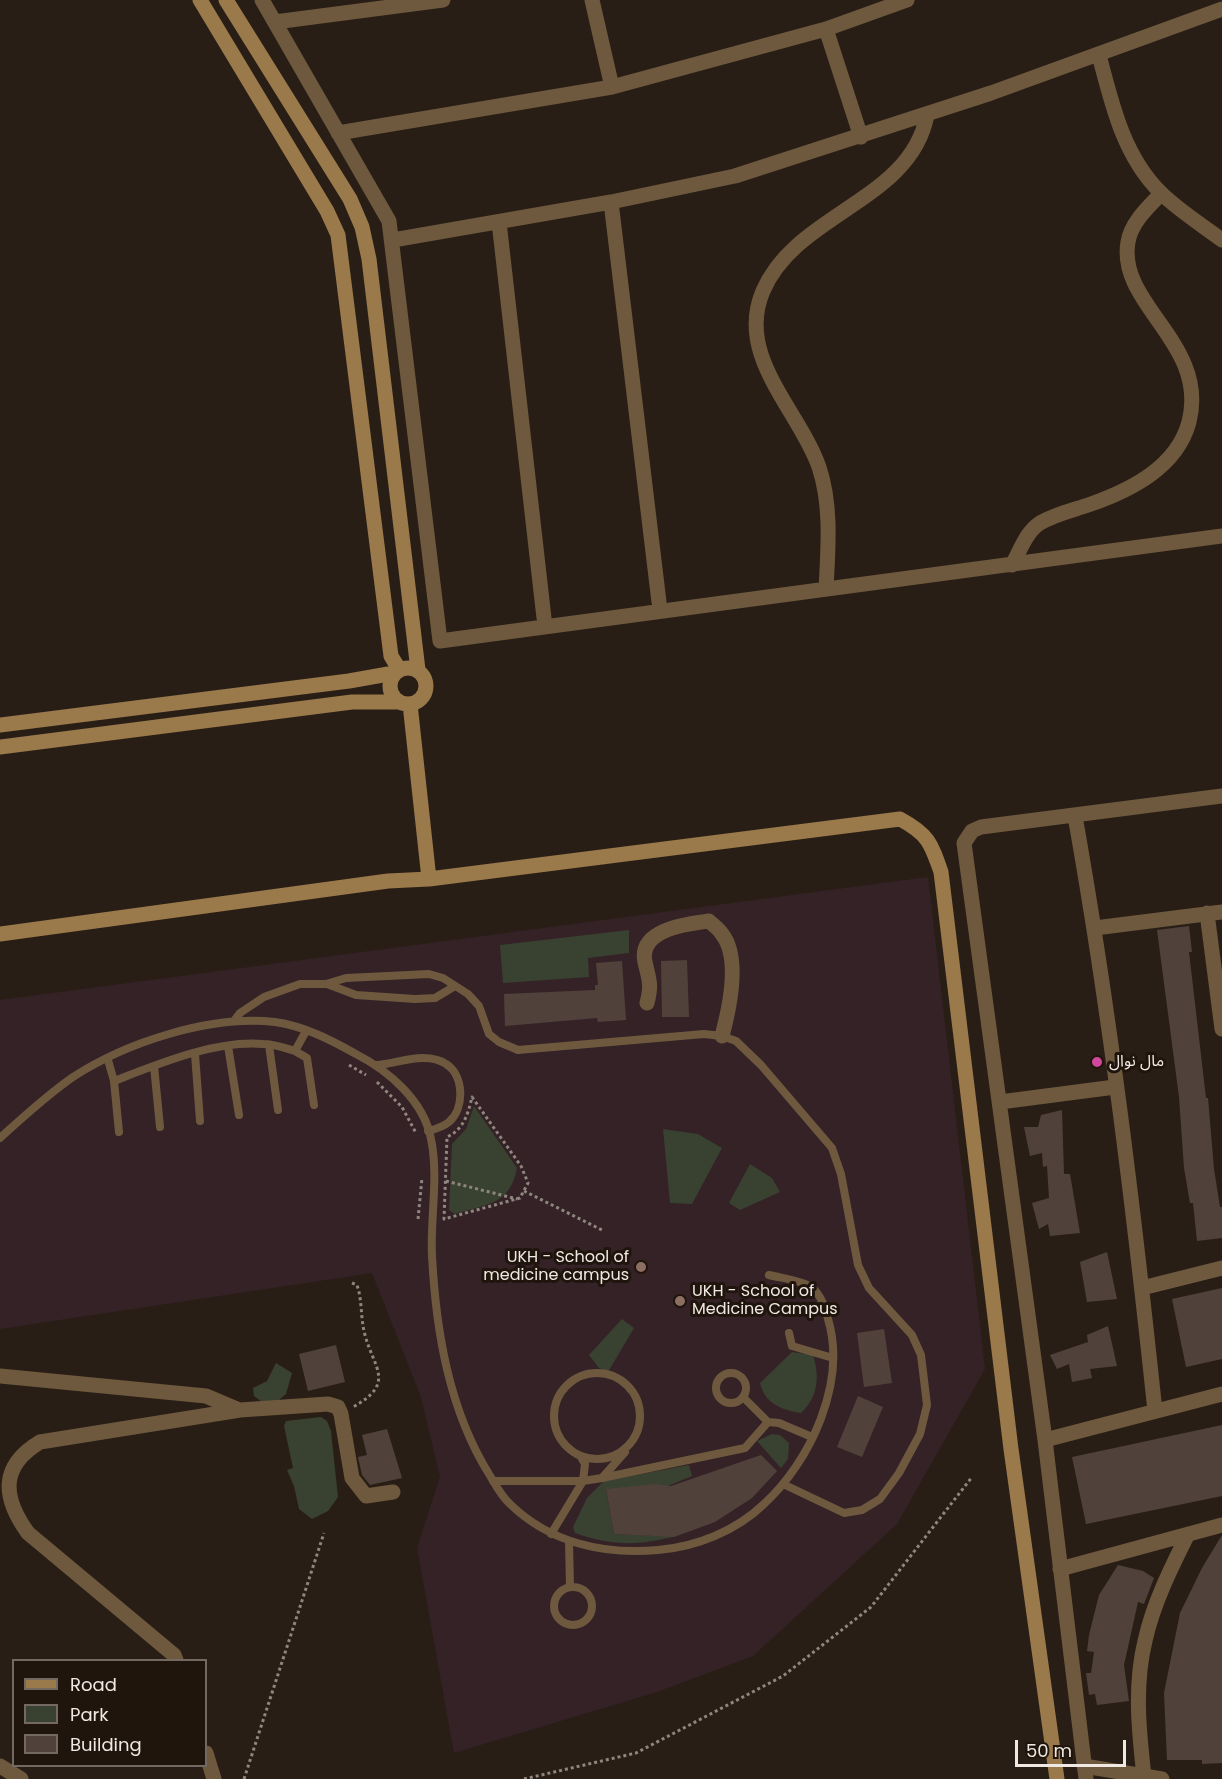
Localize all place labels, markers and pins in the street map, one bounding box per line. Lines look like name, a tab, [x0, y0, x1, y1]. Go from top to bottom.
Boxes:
place label: مال نوال	[1109, 1052, 1164, 1072]
marker: مال نوال	[1090, 1055, 1104, 1069]
place label: UKH - School of medicine campus	[483, 1248, 629, 1286]
marker: UKH - School of medicine campus	[634, 1260, 648, 1274]
place label: UKH - School of Medicine Campus	[692, 1282, 838, 1320]
marker: UKH - School of Medicine Campus	[673, 1294, 687, 1308]

